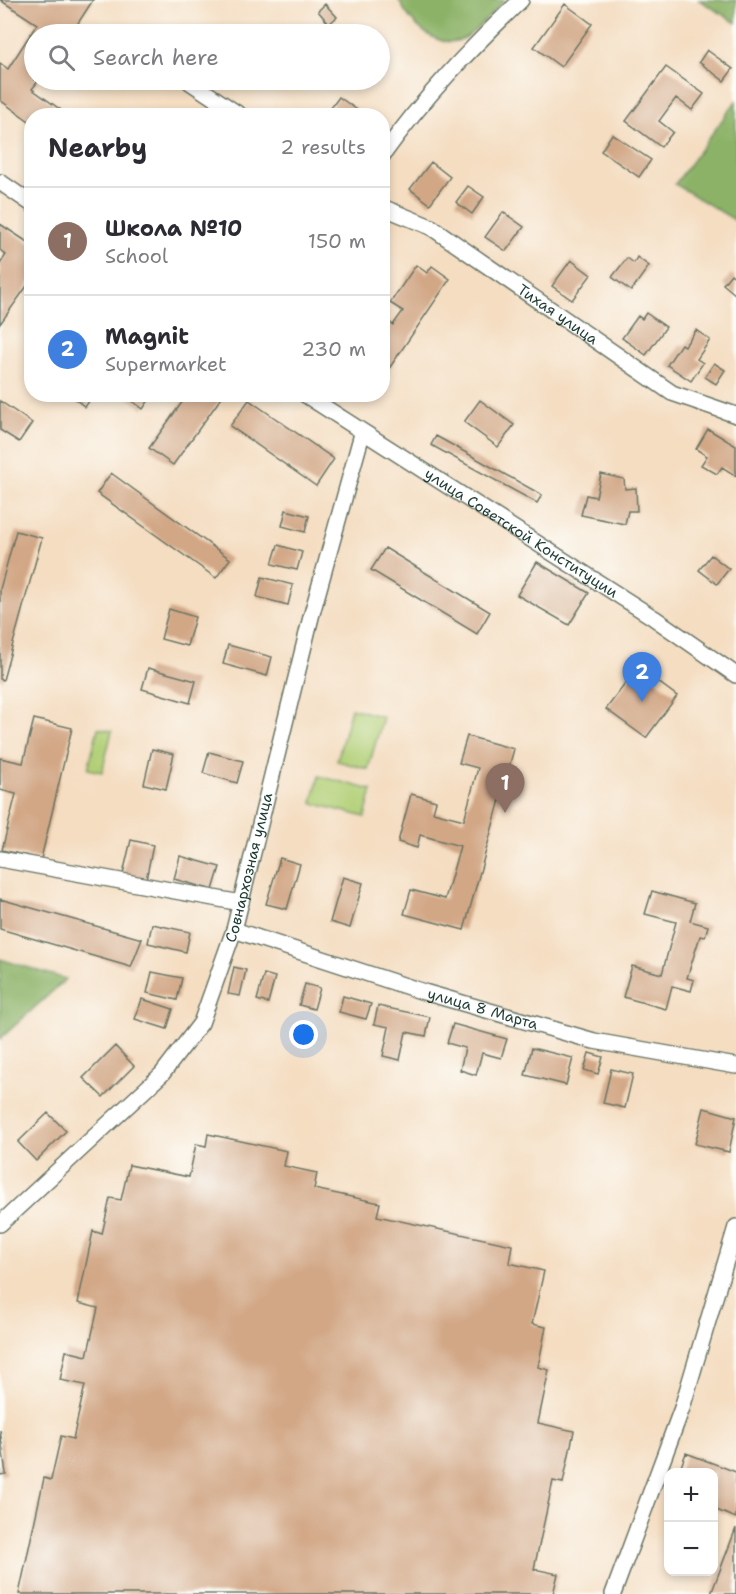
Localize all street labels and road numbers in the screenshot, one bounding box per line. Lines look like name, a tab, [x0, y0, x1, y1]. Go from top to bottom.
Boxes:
street label: Тихая улица	[514, 280, 603, 349]
street label: улица Советской Конституции	[421, 464, 622, 603]
street label: Совнархозная улица	[220, 790, 278, 945]
street label: улица 8 Марта	[425, 983, 541, 1035]

